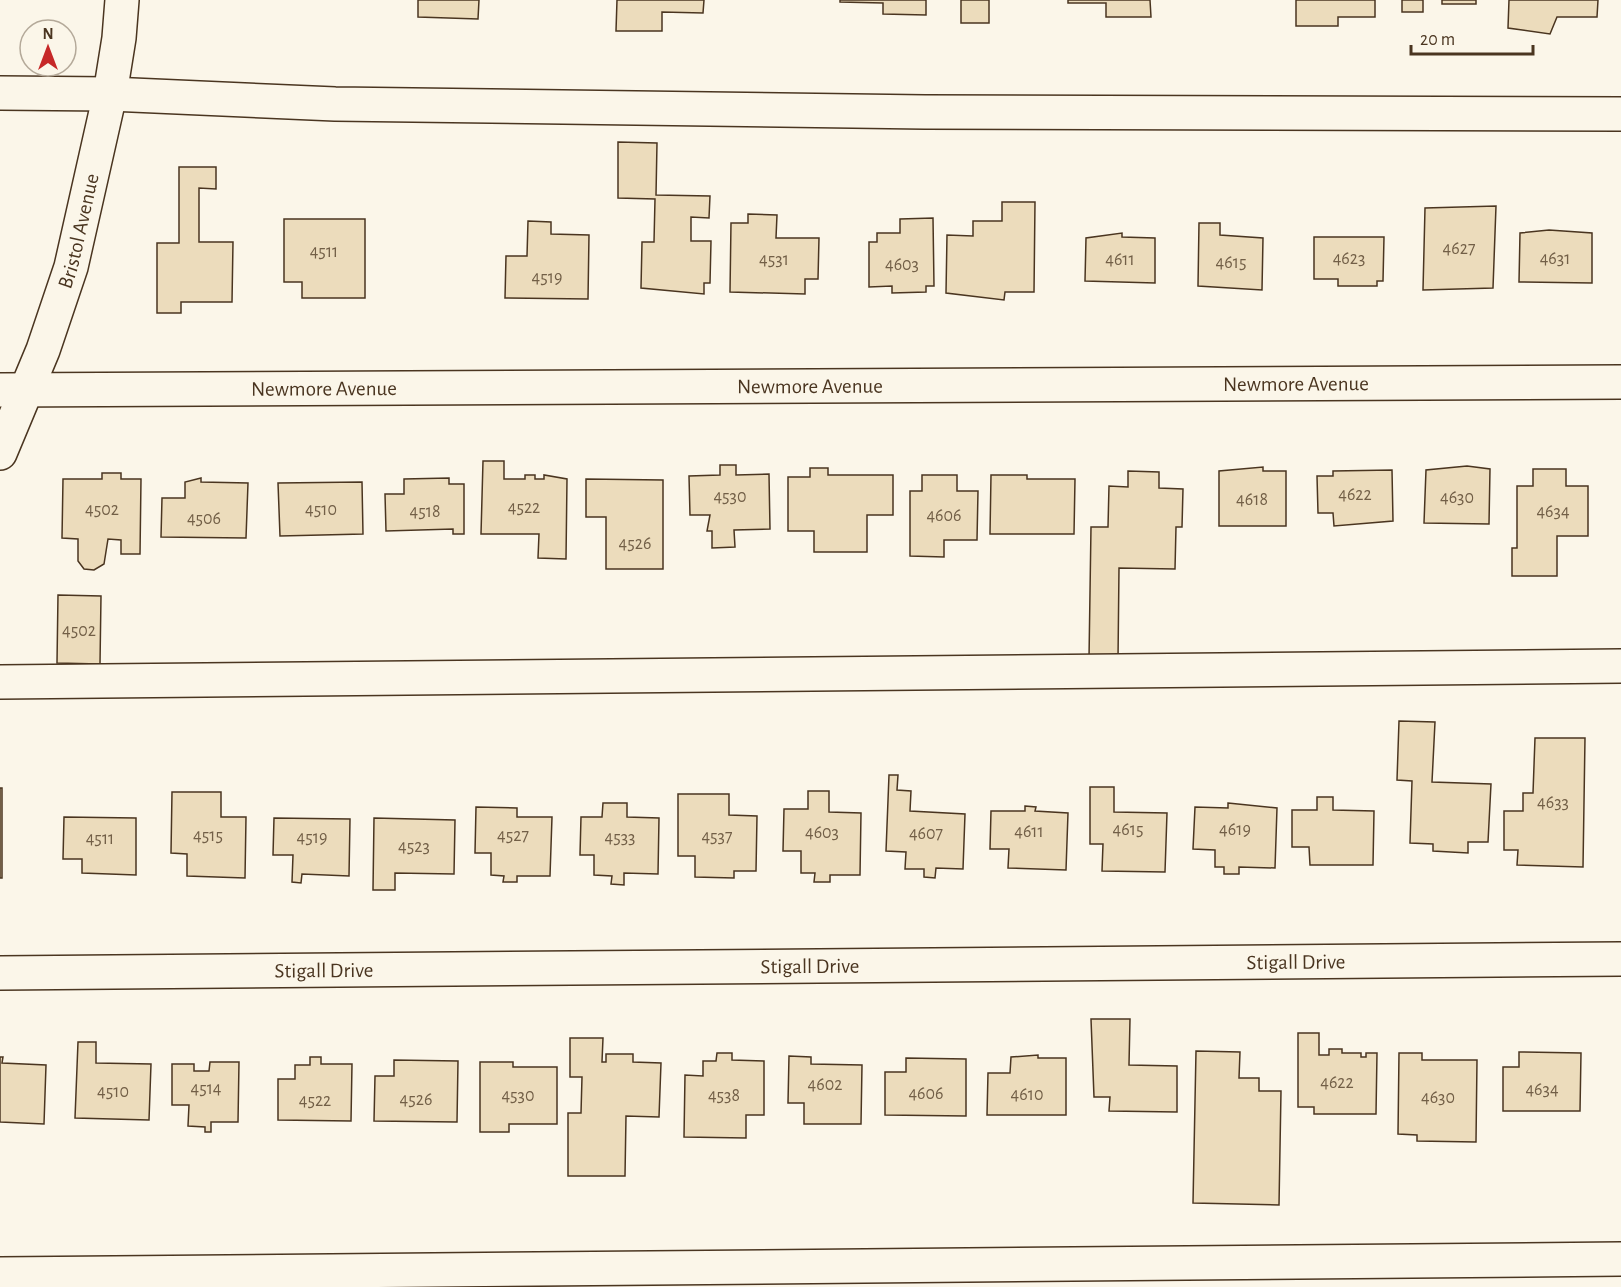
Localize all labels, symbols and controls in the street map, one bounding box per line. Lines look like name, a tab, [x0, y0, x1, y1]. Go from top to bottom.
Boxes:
north arrow	[18, 18, 78, 78]
scale bar	[1411, 18, 1532, 56]
text: N	[42, 26, 54, 42]
text: 20 m	[1420, 31, 1455, 49]
street label: Bristol Avenue	[55, 172, 103, 291]
house number: 4627	[1443, 240, 1475, 258]
house number: 4511	[310, 243, 338, 261]
house number: 4623	[1333, 250, 1365, 268]
house number: 4631	[1540, 250, 1570, 268]
house number: 4531	[759, 251, 789, 269]
house number: 4611	[1105, 251, 1135, 269]
house number: 4615	[1216, 254, 1246, 272]
house number: 4603	[885, 256, 919, 274]
house number: 4519	[532, 269, 562, 287]
street label: Newmore Avenue	[1223, 373, 1369, 395]
street label: Newmore Avenue	[737, 376, 883, 397]
street label: Newmore Avenue	[251, 378, 397, 400]
house number: 4622	[1338, 486, 1372, 504]
house number: 4530	[713, 488, 747, 506]
house number: 4630	[1440, 489, 1474, 507]
house number: 4618	[1236, 491, 1268, 509]
house number: 4522	[508, 499, 540, 517]
house number: 4502	[85, 501, 119, 519]
house number: 4510	[305, 501, 337, 519]
house number: 4518	[410, 503, 440, 521]
house number: 4634	[1536, 503, 1570, 521]
house number: 4606	[926, 507, 962, 525]
house number: 4506	[187, 510, 221, 528]
house number: 4526	[619, 535, 651, 553]
house number: 4502	[62, 622, 96, 640]
house number: 4633	[1537, 794, 1569, 812]
house number: 4615	[1113, 821, 1143, 839]
house number: 4619	[1219, 821, 1251, 839]
house number: 4611	[1014, 823, 1044, 841]
house number: 4603	[805, 824, 839, 842]
house number: 4607	[909, 825, 943, 843]
house number: 4515	[193, 827, 223, 845]
house number: 4527	[497, 827, 529, 845]
house number: 4537	[701, 828, 733, 846]
house number: 4519	[297, 829, 327, 847]
house number: 4533	[604, 829, 636, 847]
house number: 4511	[86, 830, 114, 848]
house number: 4523	[398, 838, 430, 856]
street label: Stigall Drive	[1246, 951, 1346, 973]
street label: Stigall Drive	[760, 956, 860, 977]
street label: Stigall Drive	[274, 960, 374, 982]
house number: 4622	[1320, 1074, 1354, 1092]
house number: 4602	[808, 1076, 842, 1094]
house number: 4514	[190, 1080, 222, 1098]
house number: 4634	[1525, 1081, 1559, 1099]
house number: 4510	[97, 1083, 129, 1101]
house number: 4606	[908, 1085, 944, 1103]
house number: 4610	[1011, 1086, 1043, 1104]
house number: 4530	[501, 1087, 535, 1105]
house number: 4538	[708, 1087, 740, 1105]
house number: 4630	[1421, 1089, 1455, 1107]
house number: 4526	[400, 1091, 432, 1109]
house number: 4522	[299, 1092, 331, 1110]

